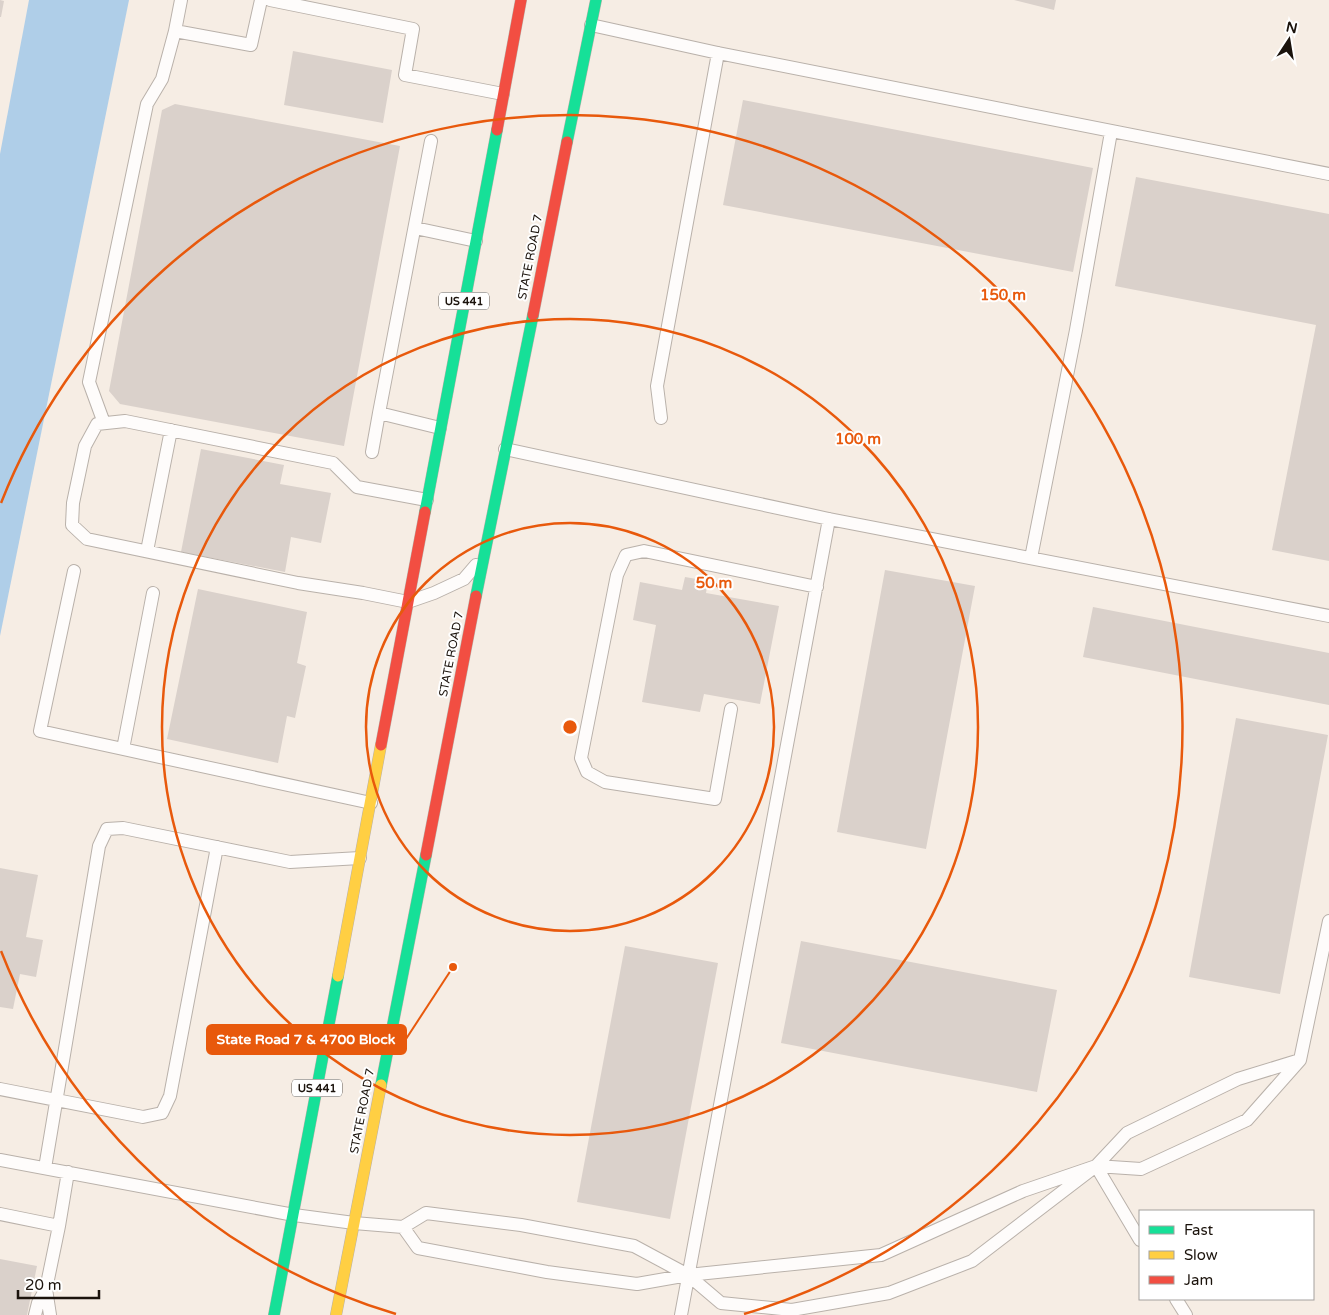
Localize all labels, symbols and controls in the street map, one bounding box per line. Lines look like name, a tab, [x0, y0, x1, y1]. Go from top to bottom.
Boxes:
north arrow	[1264, 15, 1314, 65]
text: N	[1284, 18, 1299, 37]
street label: STATE ROAD 7	[515, 213, 545, 301]
text: 150 m	[980, 286, 1026, 304]
road number: US 441	[439, 292, 489, 310]
text: 100 m	[835, 430, 881, 448]
text: 50 m	[696, 574, 732, 592]
street label: STATE ROAD 7	[436, 610, 466, 698]
centre of rings	[561, 718, 579, 736]
callout: State Road 7 & 4700 Block	[207, 1025, 406, 1054]
text: State Road 7 & 4700 Block	[217, 1031, 396, 1048]
street label: STATE ROAD 7	[347, 1067, 377, 1155]
road number: US 441	[292, 1080, 342, 1096]
legend	[1139, 1210, 1314, 1300]
text: Fast	[1184, 1221, 1214, 1239]
text: Slow	[1184, 1246, 1218, 1264]
scale bar	[18, 1268, 99, 1300]
text: Jam	[1184, 1271, 1213, 1289]
text: 20 m	[25, 1276, 62, 1294]

